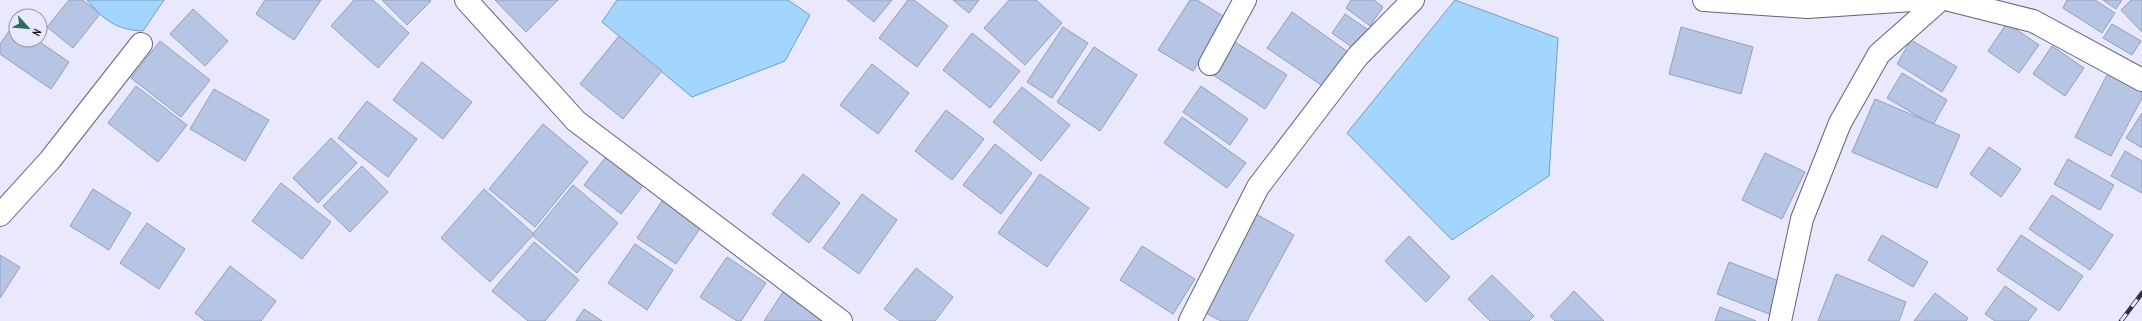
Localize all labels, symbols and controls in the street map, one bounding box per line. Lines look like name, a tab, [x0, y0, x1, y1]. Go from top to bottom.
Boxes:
north arrow	[8, 8, 48, 48]
text: N	[29, 27, 44, 38]

